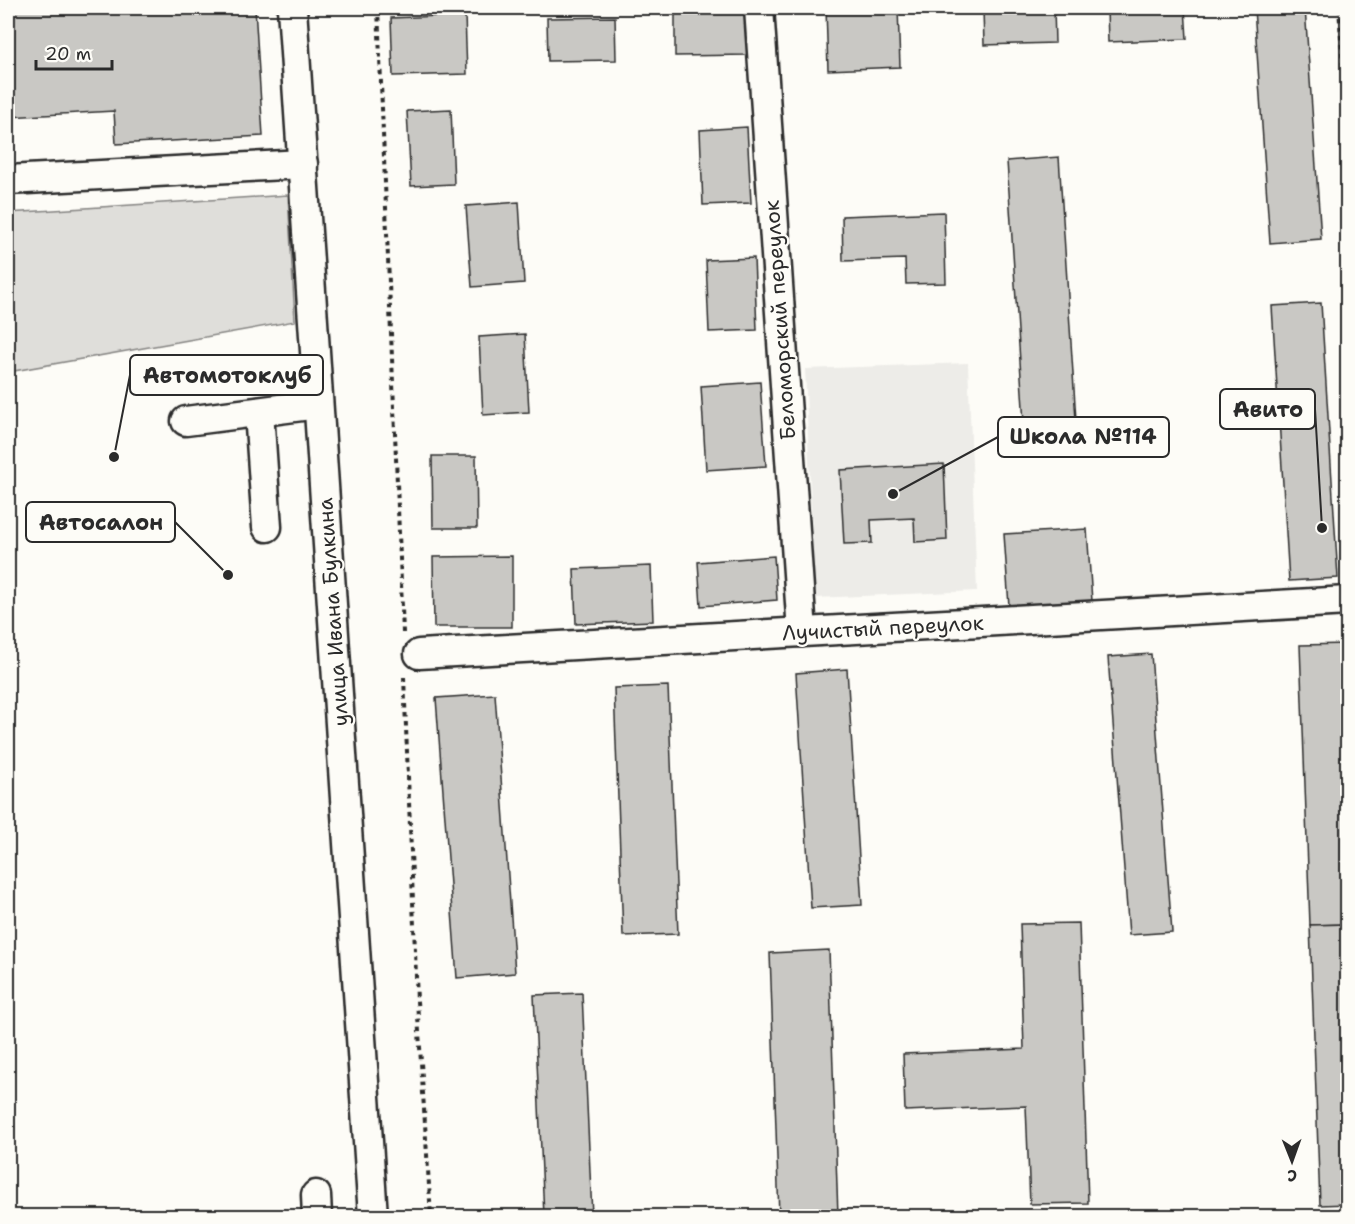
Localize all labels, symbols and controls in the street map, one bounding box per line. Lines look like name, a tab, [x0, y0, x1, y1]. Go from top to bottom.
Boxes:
scale bar	[36, 33, 112, 71]
text: 20 m	[45, 42, 91, 66]
street label: Беломорский переулок	[758, 199, 802, 441]
callout: Автомотоклуб	[130, 355, 323, 395]
text: Автомотоклуб	[143, 361, 312, 390]
callout: Авито	[1220, 389, 1315, 429]
text: Авито	[1233, 395, 1303, 424]
callout: Школа №114	[998, 417, 1169, 457]
text: Школа №114	[1009, 422, 1157, 451]
street label: улица Ивана Булкина	[311, 497, 355, 727]
callout: Автосалон	[26, 502, 175, 542]
text: Автосалон	[39, 508, 163, 537]
street label: Лучистый переулок	[782, 609, 984, 647]
north arrow	[1262, 1131, 1322, 1191]
text: С	[1287, 1165, 1297, 1186]

